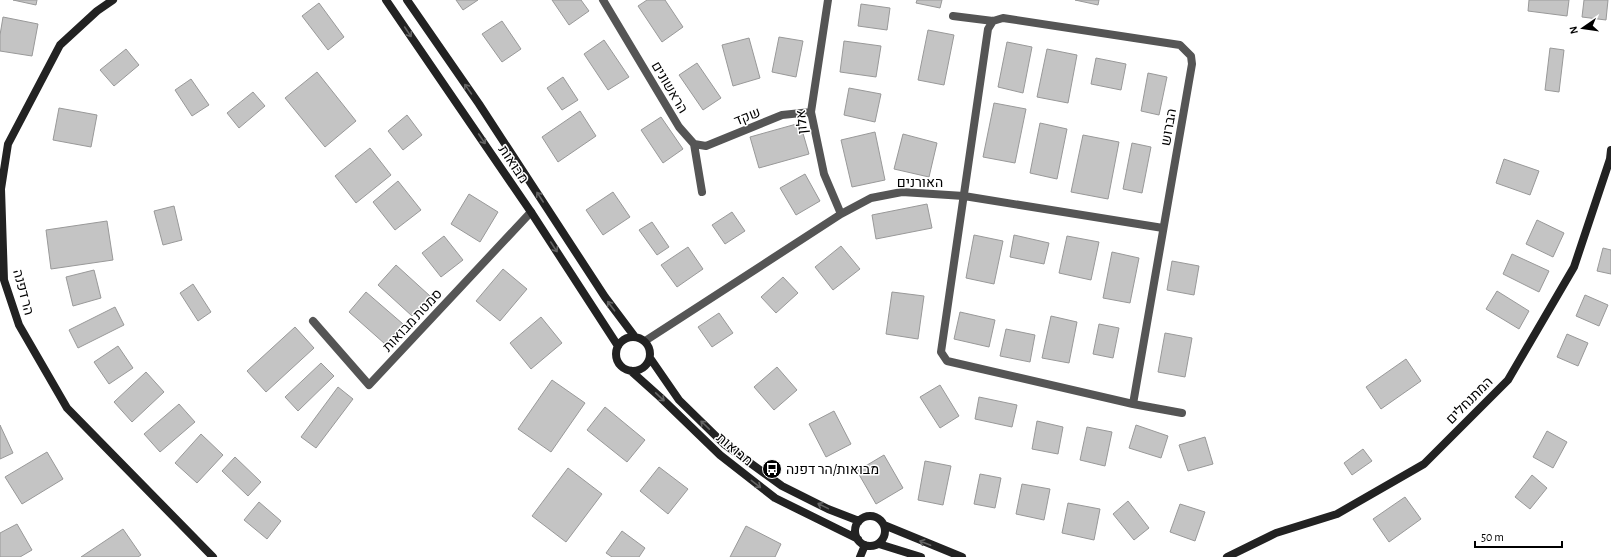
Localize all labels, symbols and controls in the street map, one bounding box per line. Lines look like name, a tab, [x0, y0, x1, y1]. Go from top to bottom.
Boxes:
north arrow	[1563, 8, 1603, 48]
text: N	[1568, 25, 1580, 35]
one-way arrow	[404, 26, 412, 37]
street label: הראשונים	[648, 59, 690, 116]
one-way arrow	[464, 83, 472, 94]
street label: שקד	[732, 105, 763, 128]
street label: הברוש	[1159, 107, 1179, 147]
street label: אלון	[794, 109, 810, 135]
one-way arrow	[478, 134, 486, 145]
street label: מבואות	[496, 143, 531, 186]
street label: האורנים	[897, 176, 943, 190]
one-way arrow	[536, 192, 544, 203]
one-way arrow	[550, 242, 558, 253]
street label: הר דפנה	[10, 268, 36, 317]
street label: סמטת מבואות	[380, 287, 445, 355]
one-way arrow	[607, 300, 616, 311]
street label: המתנחלים	[1444, 375, 1496, 427]
one-way arrow	[655, 392, 665, 402]
one-way arrow	[700, 420, 710, 430]
street label: מבואות	[714, 431, 755, 469]
bus stop icon: מבואות/הר דפנה	[761, 458, 783, 480]
place label: מבואות/הר דפנה	[786, 463, 879, 477]
one-way arrow	[751, 480, 762, 488]
one-way arrow	[817, 502, 829, 509]
scale bar	[1475, 523, 1562, 549]
text: 50 m	[1481, 531, 1504, 543]
one-way arrow	[920, 538, 932, 546]

